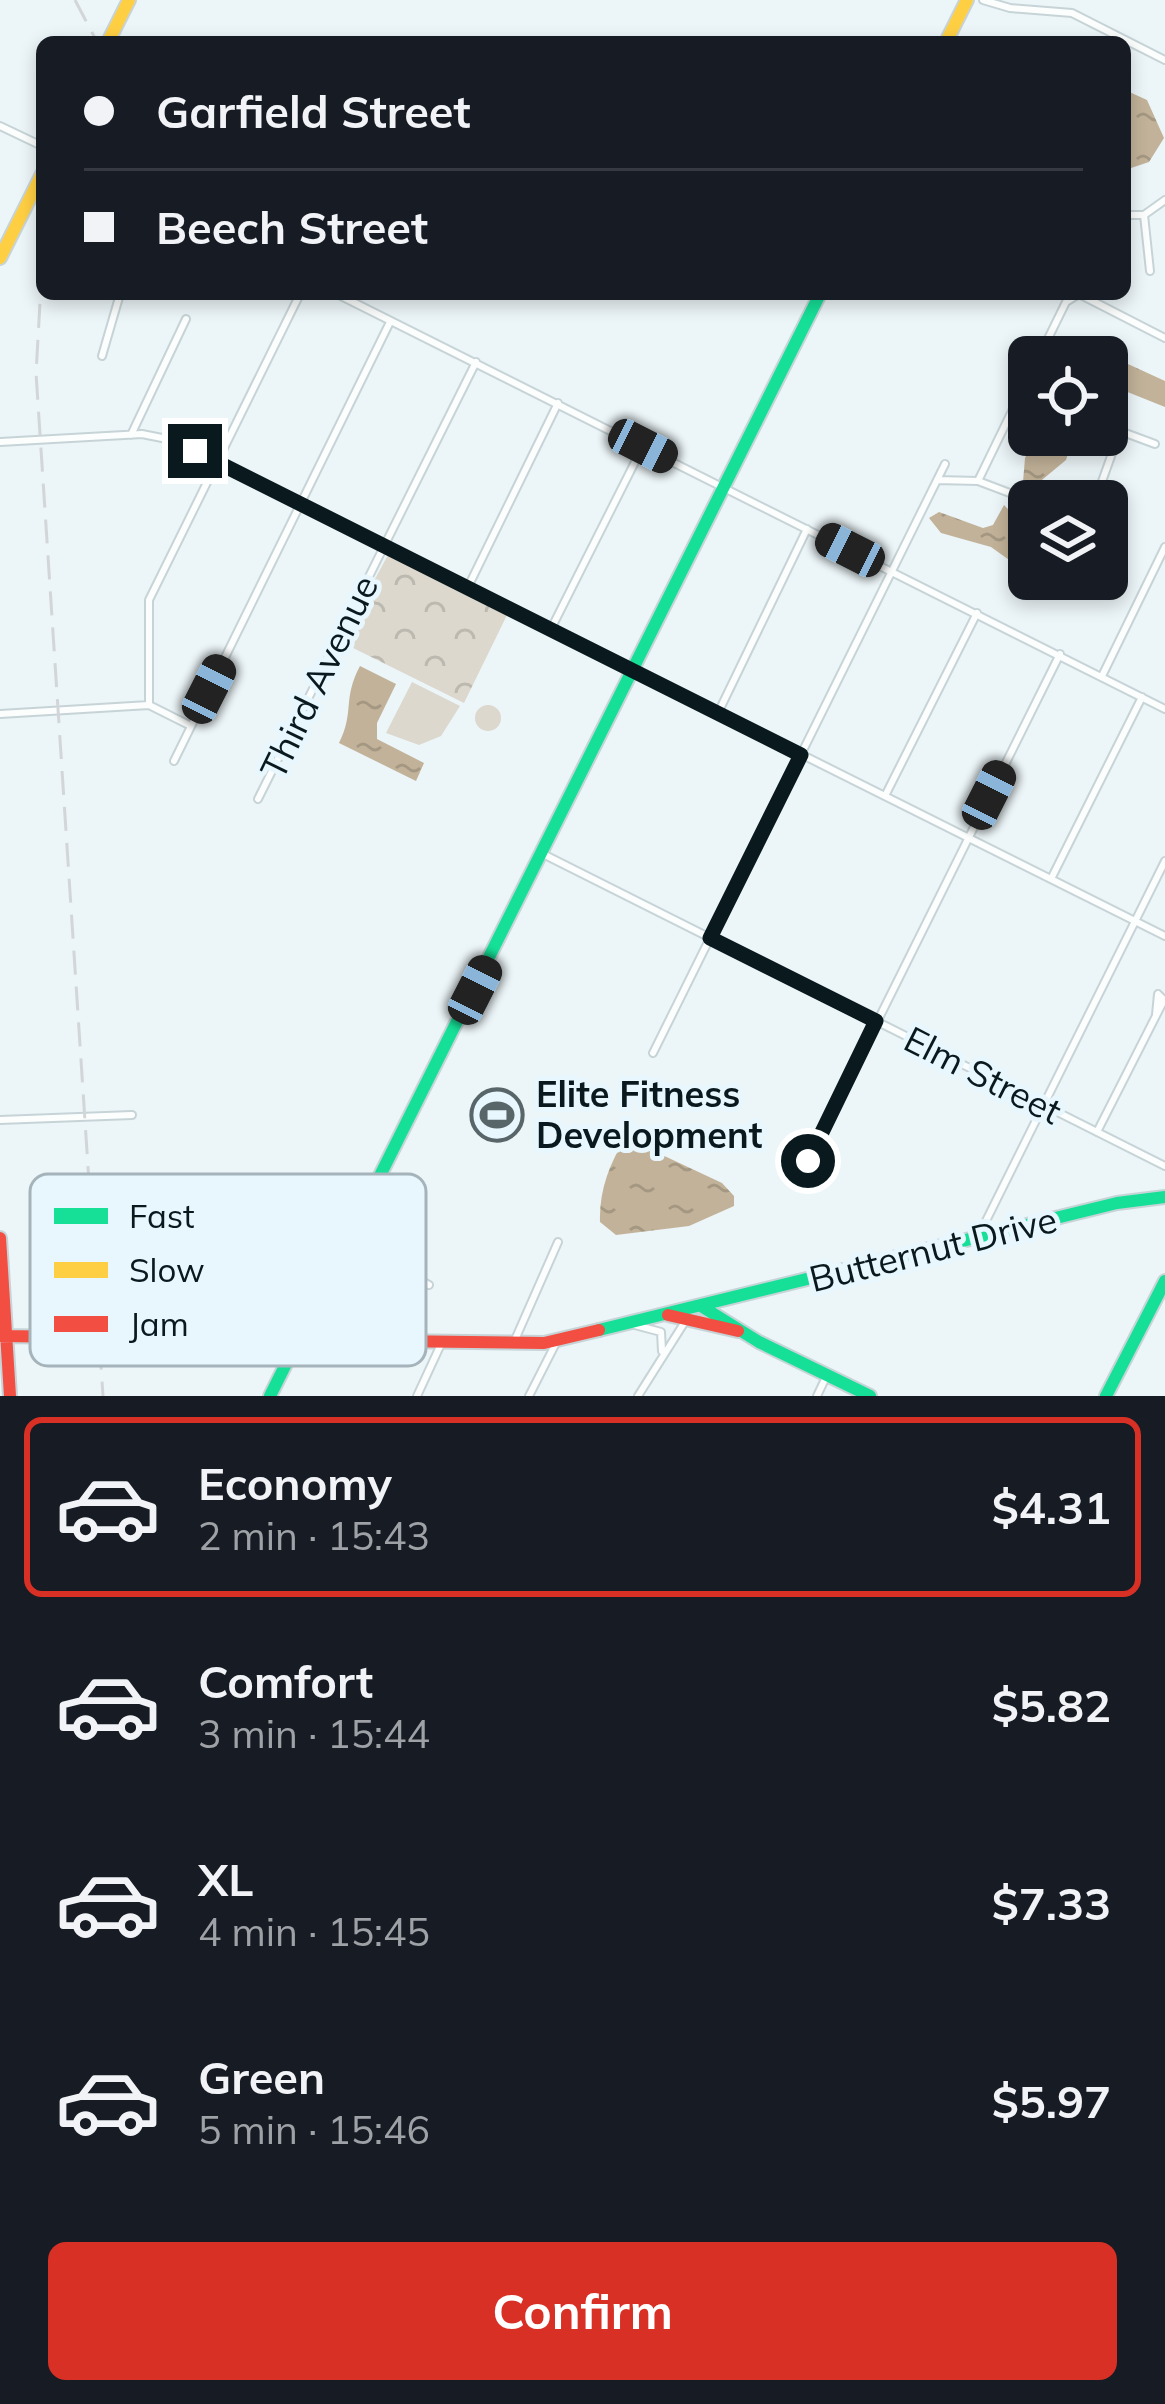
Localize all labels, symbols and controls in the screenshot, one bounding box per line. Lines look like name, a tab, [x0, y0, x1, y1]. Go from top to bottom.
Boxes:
text: Garfield Street	[156, 83, 470, 139]
text: Beech Street	[156, 199, 428, 255]
map controls	[1008, 336, 1128, 600]
button: locate	[1008, 336, 1128, 456]
car	[603, 414, 683, 478]
route end	[168, 424, 222, 478]
button: layers	[1008, 480, 1128, 600]
car	[810, 518, 890, 582]
street label: Third Avenue	[250, 568, 387, 786]
car	[177, 649, 241, 729]
car	[957, 755, 1021, 835]
car	[443, 950, 507, 1030]
street label: Elm Street	[897, 1016, 1069, 1133]
place label: Elite Fitness Development	[536, 1071, 763, 1157]
sports icon: Elite Fitness Development	[469, 1087, 525, 1143]
route start	[781, 1134, 835, 1188]
legend	[30, 1174, 426, 1366]
text: Fast	[129, 1195, 194, 1236]
street label: Butternut Drive	[805, 1196, 1061, 1301]
text: Slow	[129, 1249, 205, 1290]
text: Jam	[129, 1303, 189, 1344]
icon: car	[54, 1453, 162, 1561]
text: Economy	[198, 1455, 392, 1511]
text: $4.31	[992, 1479, 1111, 1535]
text: 2 min · 15:43	[198, 1511, 430, 1560]
icon: car	[54, 1651, 162, 1759]
text: Comfort	[198, 1653, 373, 1709]
text: $5.82	[992, 1677, 1111, 1733]
text: 3 min · 15:44	[198, 1709, 430, 1758]
icon: car	[54, 1849, 162, 1957]
text: XL	[198, 1851, 253, 1907]
text: $7.33	[992, 1875, 1111, 1931]
text: 4 min · 15:45	[198, 1907, 430, 1956]
icon: car	[54, 2047, 162, 2155]
text: Green	[198, 2049, 325, 2105]
text: $5.97	[992, 2073, 1111, 2129]
text: 5 min · 15:46	[198, 2105, 430, 2154]
button: Confirm	[48, 2242, 1117, 2380]

